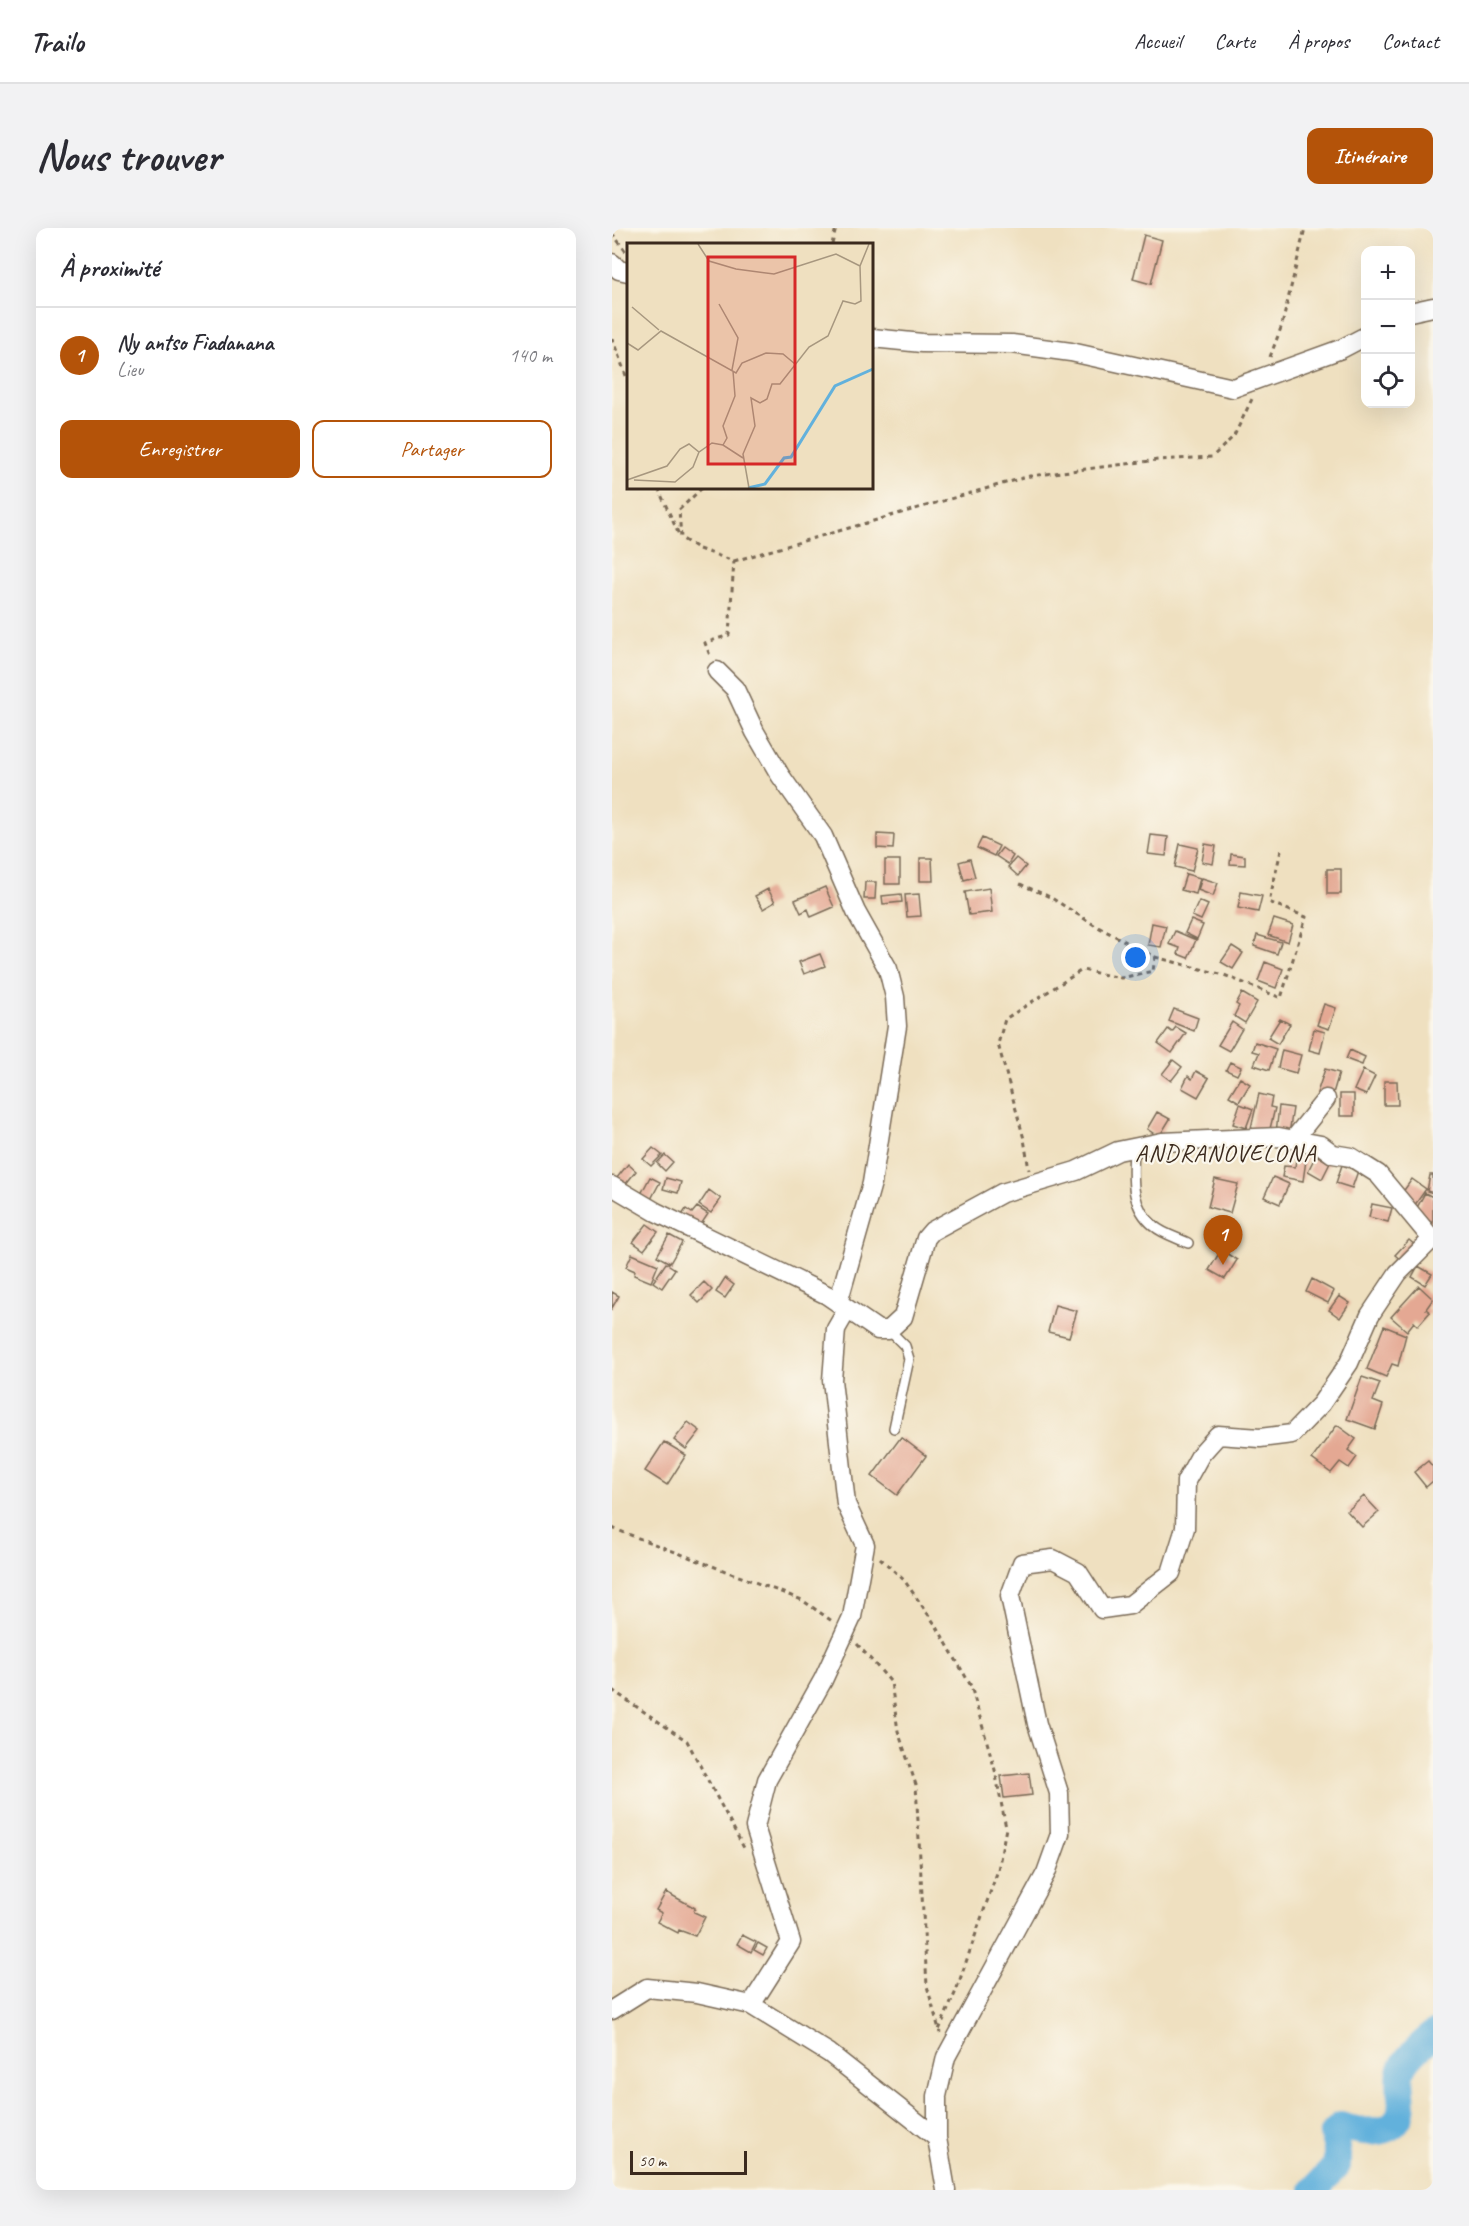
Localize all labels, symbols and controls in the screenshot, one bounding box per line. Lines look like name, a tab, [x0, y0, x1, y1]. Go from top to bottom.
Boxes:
text: Trailo	[30, 24, 84, 59]
text: Accueil	[1134, 28, 1182, 54]
text: Carte	[1215, 28, 1255, 54]
text: À propos	[1288, 28, 1349, 54]
text: Contact	[1382, 28, 1439, 54]
button: Itinéraire	[1307, 128, 1433, 184]
text: Nous trouver	[36, 130, 220, 183]
inset map	[627, 243, 873, 489]
map controls	[1361, 246, 1415, 408]
button: +	[1361, 246, 1415, 300]
text: À proximité	[60, 251, 159, 284]
button: −	[1361, 300, 1415, 354]
text: Ny antso Fiadanana	[117, 329, 273, 357]
text: 1	[75, 343, 84, 368]
text: 140 m	[509, 343, 552, 368]
button: locate	[1361, 354, 1415, 408]
text: Lieu	[117, 357, 143, 382]
button: Enregistrer	[60, 420, 300, 478]
button: Partager	[312, 420, 552, 478]
your location	[1121, 943, 1150, 972]
district label: ANDRANOVELONA	[1135, 1138, 1317, 1168]
pin: 1	[1204, 1216, 1242, 1265]
scale bar	[630, 2148, 747, 2176]
text: 50 m	[639, 2151, 666, 2171]

